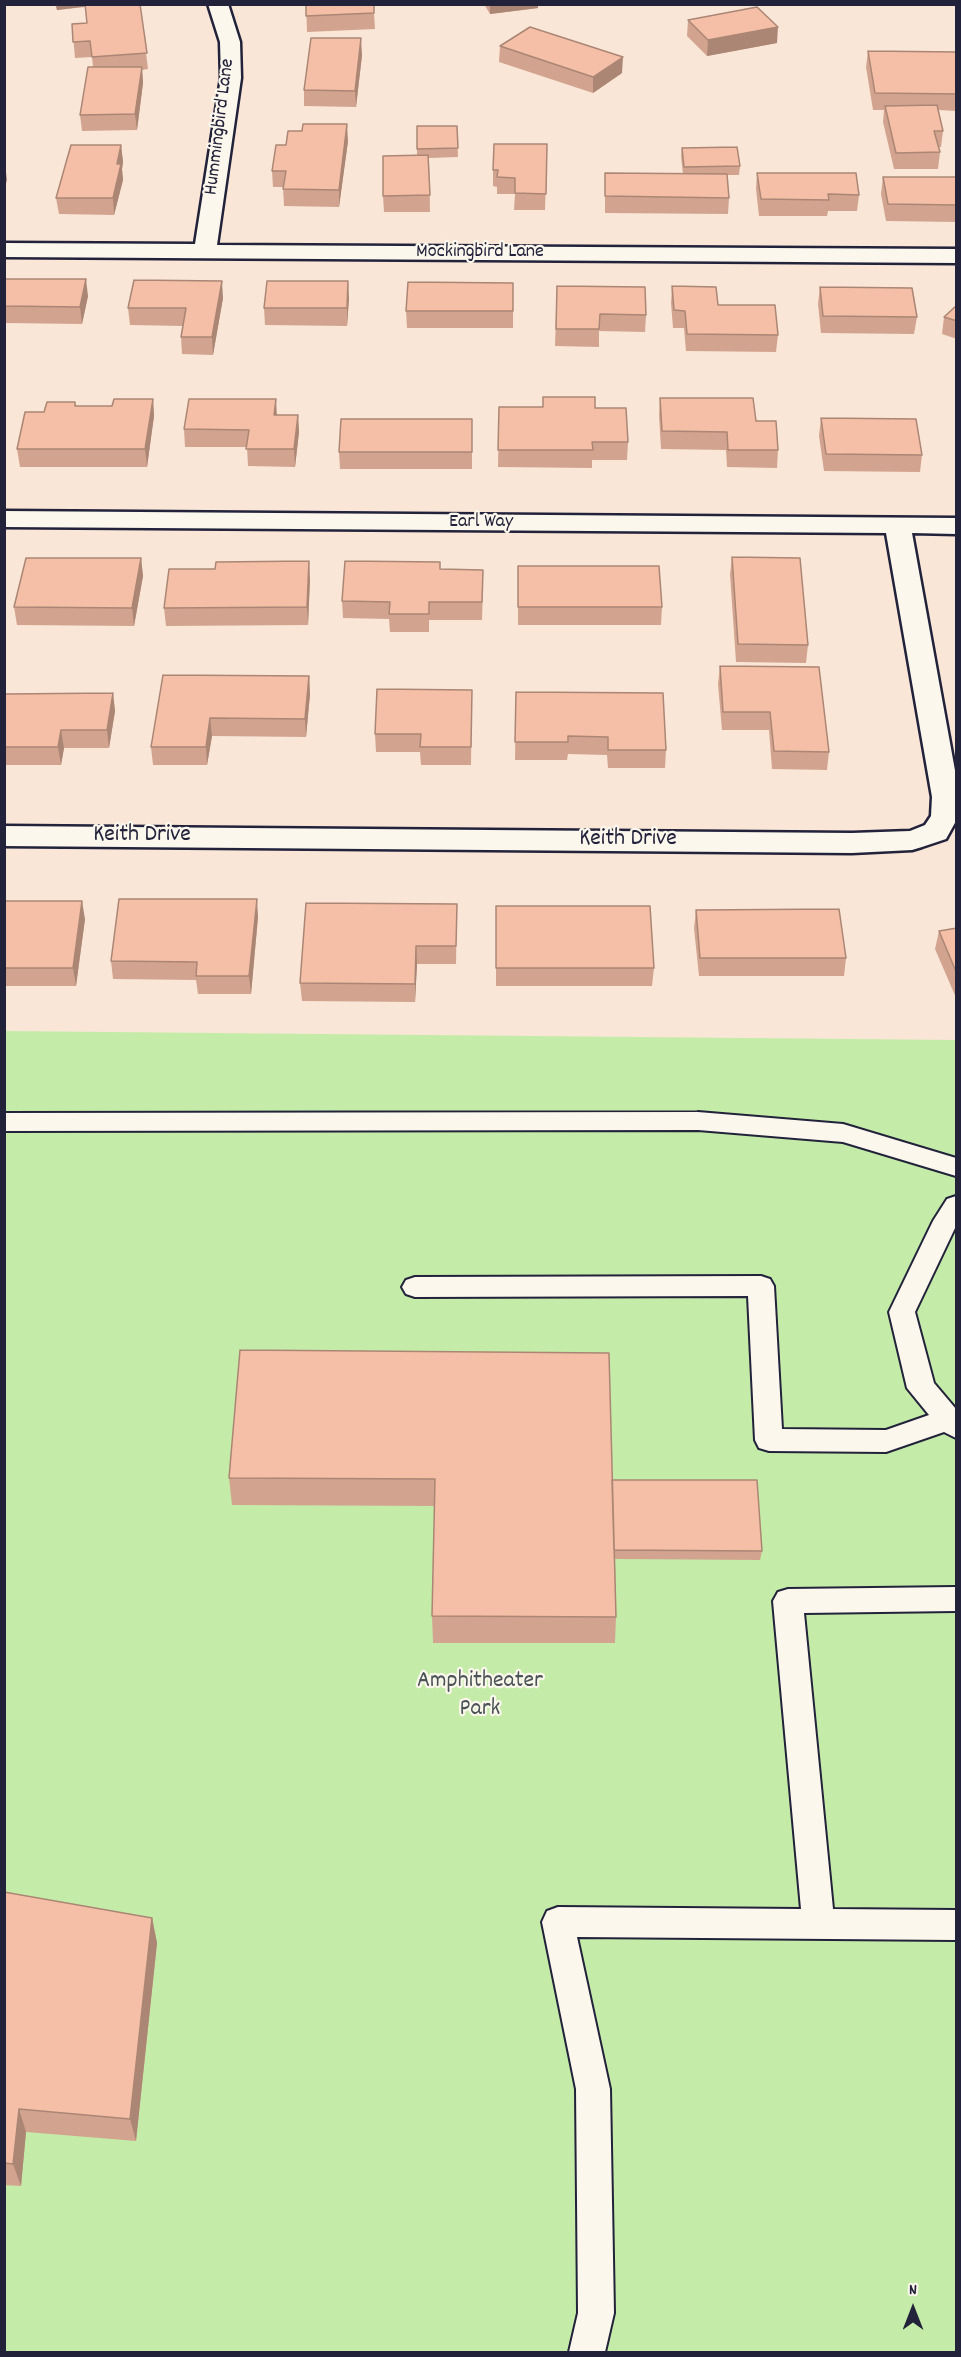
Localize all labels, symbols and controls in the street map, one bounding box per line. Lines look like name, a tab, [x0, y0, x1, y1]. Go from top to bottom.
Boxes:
street label: Hummingbird Lane	[201, 57, 241, 197]
street label: Mockingbird Lane	[416, 241, 544, 265]
street label: Earl Way	[449, 511, 513, 535]
street label: Keith Drive	[93, 823, 191, 851]
street label: Keith Drive	[579, 827, 677, 855]
park label: Amphitheater Park	[417, 1669, 543, 1725]
north arrow	[883, 2279, 943, 2339]
text: N	[909, 2279, 917, 2302]

